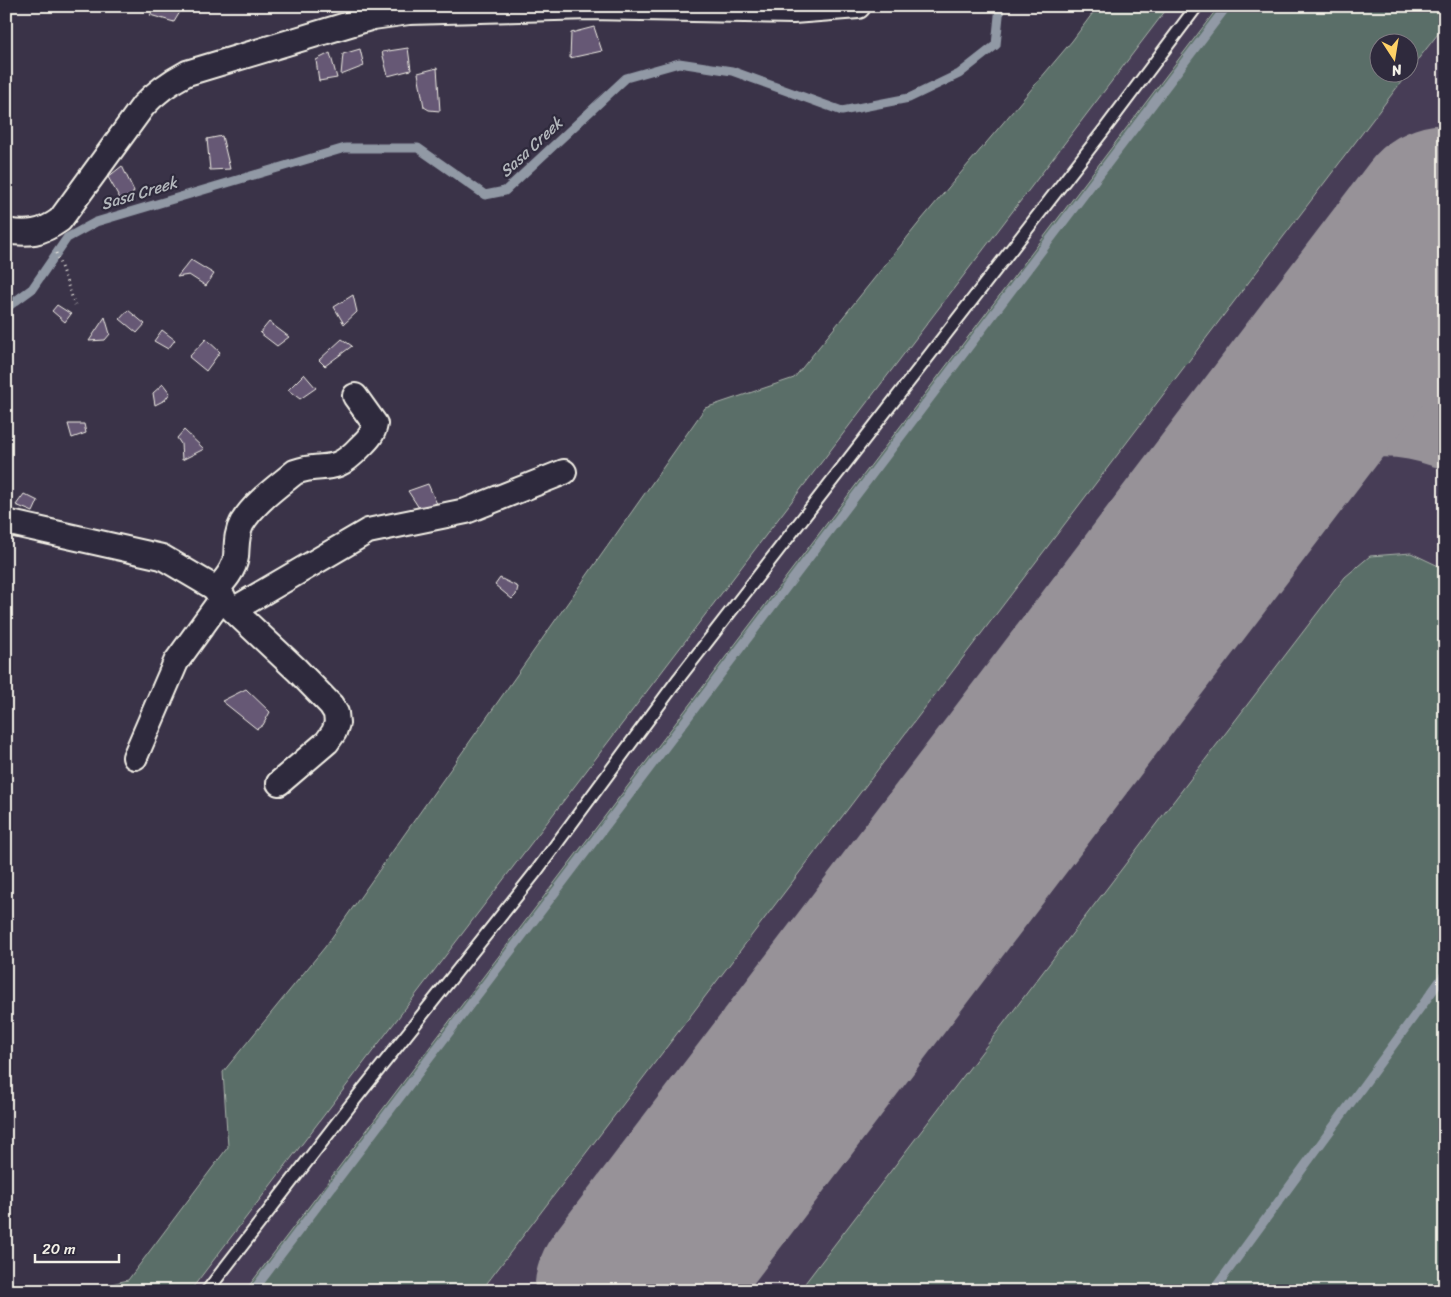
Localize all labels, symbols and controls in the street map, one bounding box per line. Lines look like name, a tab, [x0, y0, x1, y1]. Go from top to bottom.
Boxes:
north arrow	[1368, 32, 1418, 82]
text: N	[1389, 57, 1405, 84]
water label: Sasa Creek	[492, 109, 571, 184]
water label: Sasa Creek	[97, 167, 182, 218]
scale bar	[35, 1232, 119, 1264]
text: 20 m	[42, 1236, 76, 1262]

